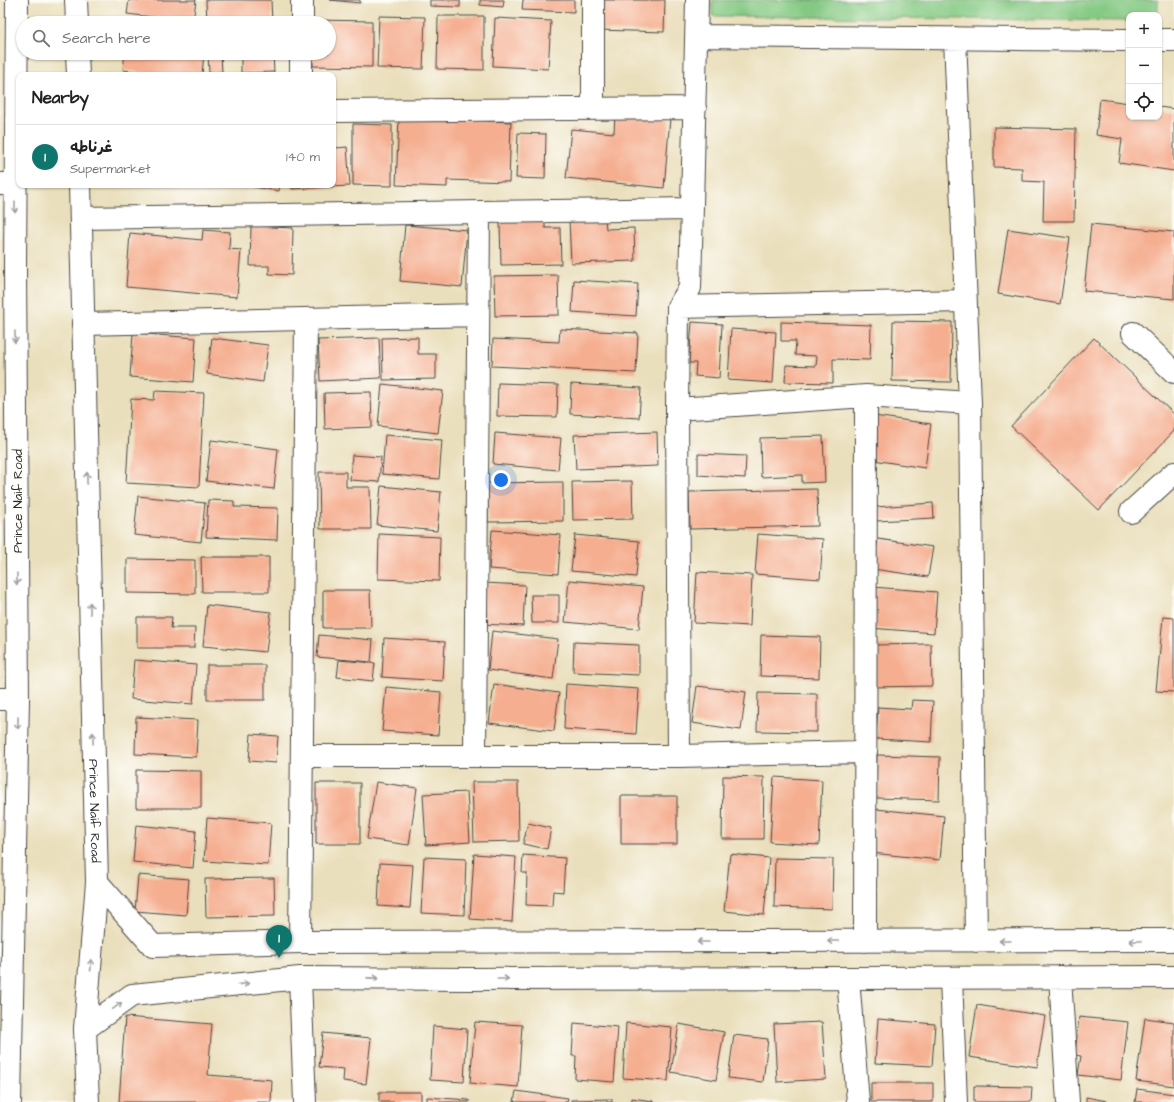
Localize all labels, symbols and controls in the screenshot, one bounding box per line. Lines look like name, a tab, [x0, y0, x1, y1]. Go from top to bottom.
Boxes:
map controls	[1126, 12, 1162, 120]
button: +	[1126, 12, 1162, 48]
search box	[16, 16, 336, 60]
icon: search	[30, 27, 52, 49]
text: Search here	[62, 28, 151, 49]
button: −	[1126, 48, 1162, 84]
button: locate	[1126, 84, 1162, 120]
text: Nearby	[32, 86, 89, 110]
text: غرناطه	[70, 137, 112, 158]
text: 1	[44, 148, 46, 166]
text: 140 m	[286, 148, 320, 166]
text: Supermarket	[70, 160, 151, 178]
one-way arrow	[11, 200, 19, 213]
one-way arrow	[11, 330, 19, 343]
street label: Prince Naif Road	[9, 449, 27, 553]
your location	[491, 470, 511, 490]
one-way arrow	[83, 472, 90, 485]
one-way arrow	[13, 572, 21, 585]
one-way arrow	[86, 602, 94, 615]
one-way arrow	[14, 716, 21, 729]
one-way arrow	[89, 732, 97, 745]
street label: Prince Naif Road	[84, 759, 105, 863]
pin: 1	[266, 925, 292, 958]
one-way arrow	[827, 937, 840, 945]
one-way arrow	[999, 937, 1012, 945]
one-way arrow	[1129, 937, 1142, 945]
one-way arrow	[697, 938, 710, 946]
one-way arrow	[87, 959, 94, 972]
one-way arrow	[366, 974, 379, 982]
one-way arrow	[496, 975, 509, 983]
one-way arrow	[236, 980, 249, 987]
one-way arrow	[111, 1002, 122, 1010]

